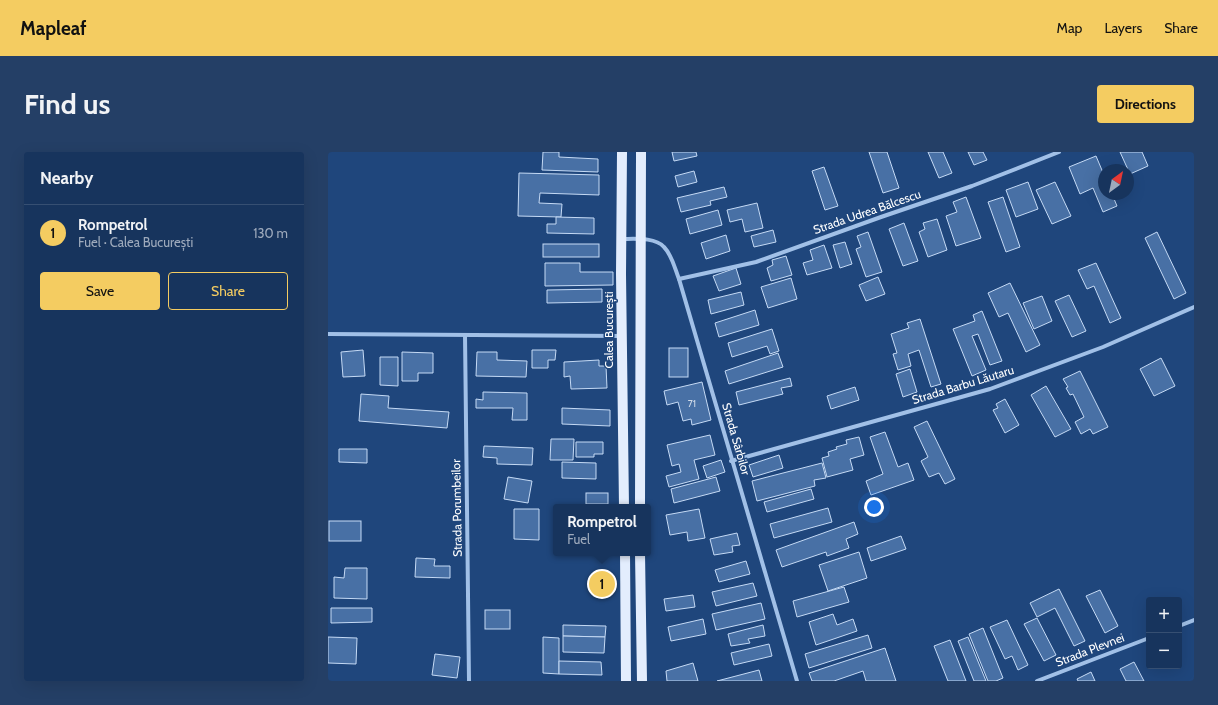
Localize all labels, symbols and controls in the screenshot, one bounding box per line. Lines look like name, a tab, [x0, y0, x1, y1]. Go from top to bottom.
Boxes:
text: Mapleaf	[20, 17, 87, 40]
text: Map	[1057, 19, 1082, 37]
text: Layers	[1104, 19, 1142, 37]
text: Share	[1164, 19, 1198, 37]
button: Directions	[1097, 85, 1194, 123]
text: Find us	[24, 87, 110, 121]
north arrow	[1098, 164, 1134, 200]
text: Nearby	[40, 168, 93, 188]
street label: Strada Udrea Bălcescu	[811, 186, 923, 237]
text: Rompetrol	[78, 216, 147, 234]
text: 1	[51, 225, 55, 241]
text: 130 m	[253, 225, 288, 241]
text: Fuel · Calea București	[78, 234, 193, 250]
button: Save	[40, 272, 160, 310]
button: Share	[168, 272, 288, 310]
street label: Calea București	[601, 292, 617, 369]
street label: Strada Barbu Lăutaru	[910, 362, 1016, 407]
house number: 71	[688, 397, 696, 410]
street label: Strada Sârbilor	[719, 401, 754, 477]
street label: Strada Porumbeilor	[448, 459, 465, 557]
your location	[864, 497, 884, 517]
popup	[553, 504, 651, 556]
text: Rompetrol	[567, 513, 637, 531]
text: Fuel	[567, 531, 590, 547]
pin: 1	[589, 569, 615, 599]
map controls	[1146, 597, 1182, 669]
button: +	[1146, 597, 1182, 633]
street label: Strada Plevnei	[1053, 630, 1126, 670]
button: −	[1146, 633, 1182, 669]

